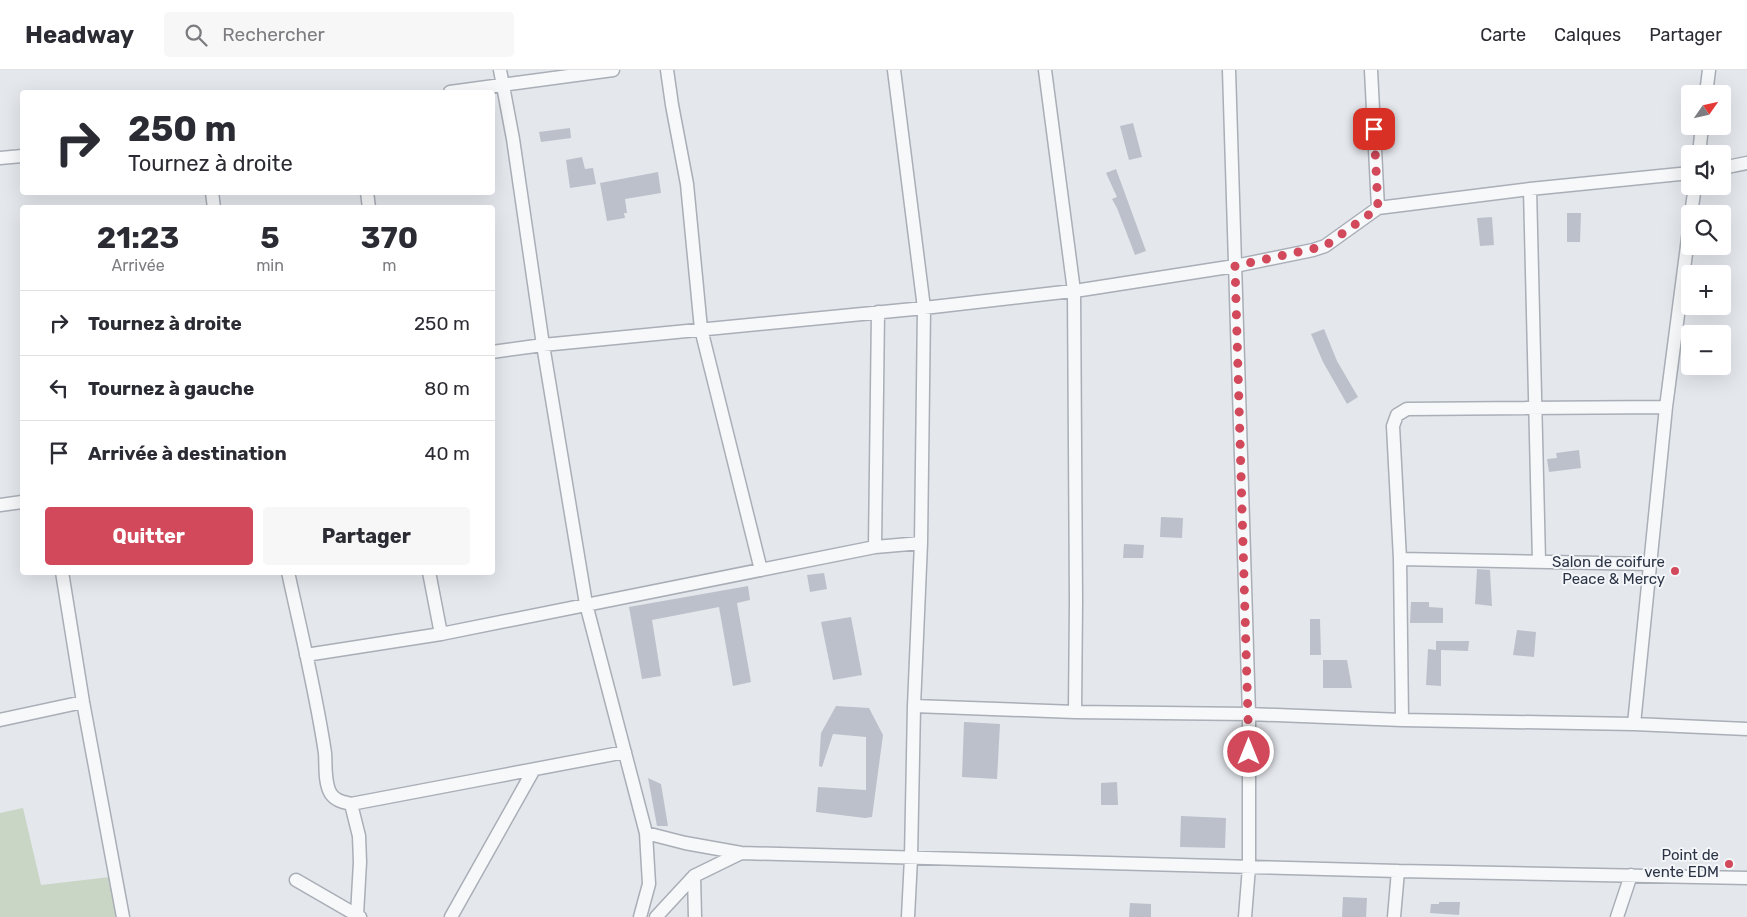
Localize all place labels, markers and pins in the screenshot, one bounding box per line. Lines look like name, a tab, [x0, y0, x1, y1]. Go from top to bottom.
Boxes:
pin	[1353, 108, 1395, 150]
place label: Salon de coifure Peace & Mercy	[1552, 553, 1665, 588]
marker: Salon de coifure Peace & Mercy	[1669, 565, 1681, 577]
place label: Point de vente EDM	[1644, 846, 1719, 881]
marker: Point de vente EDM	[1723, 858, 1735, 870]

